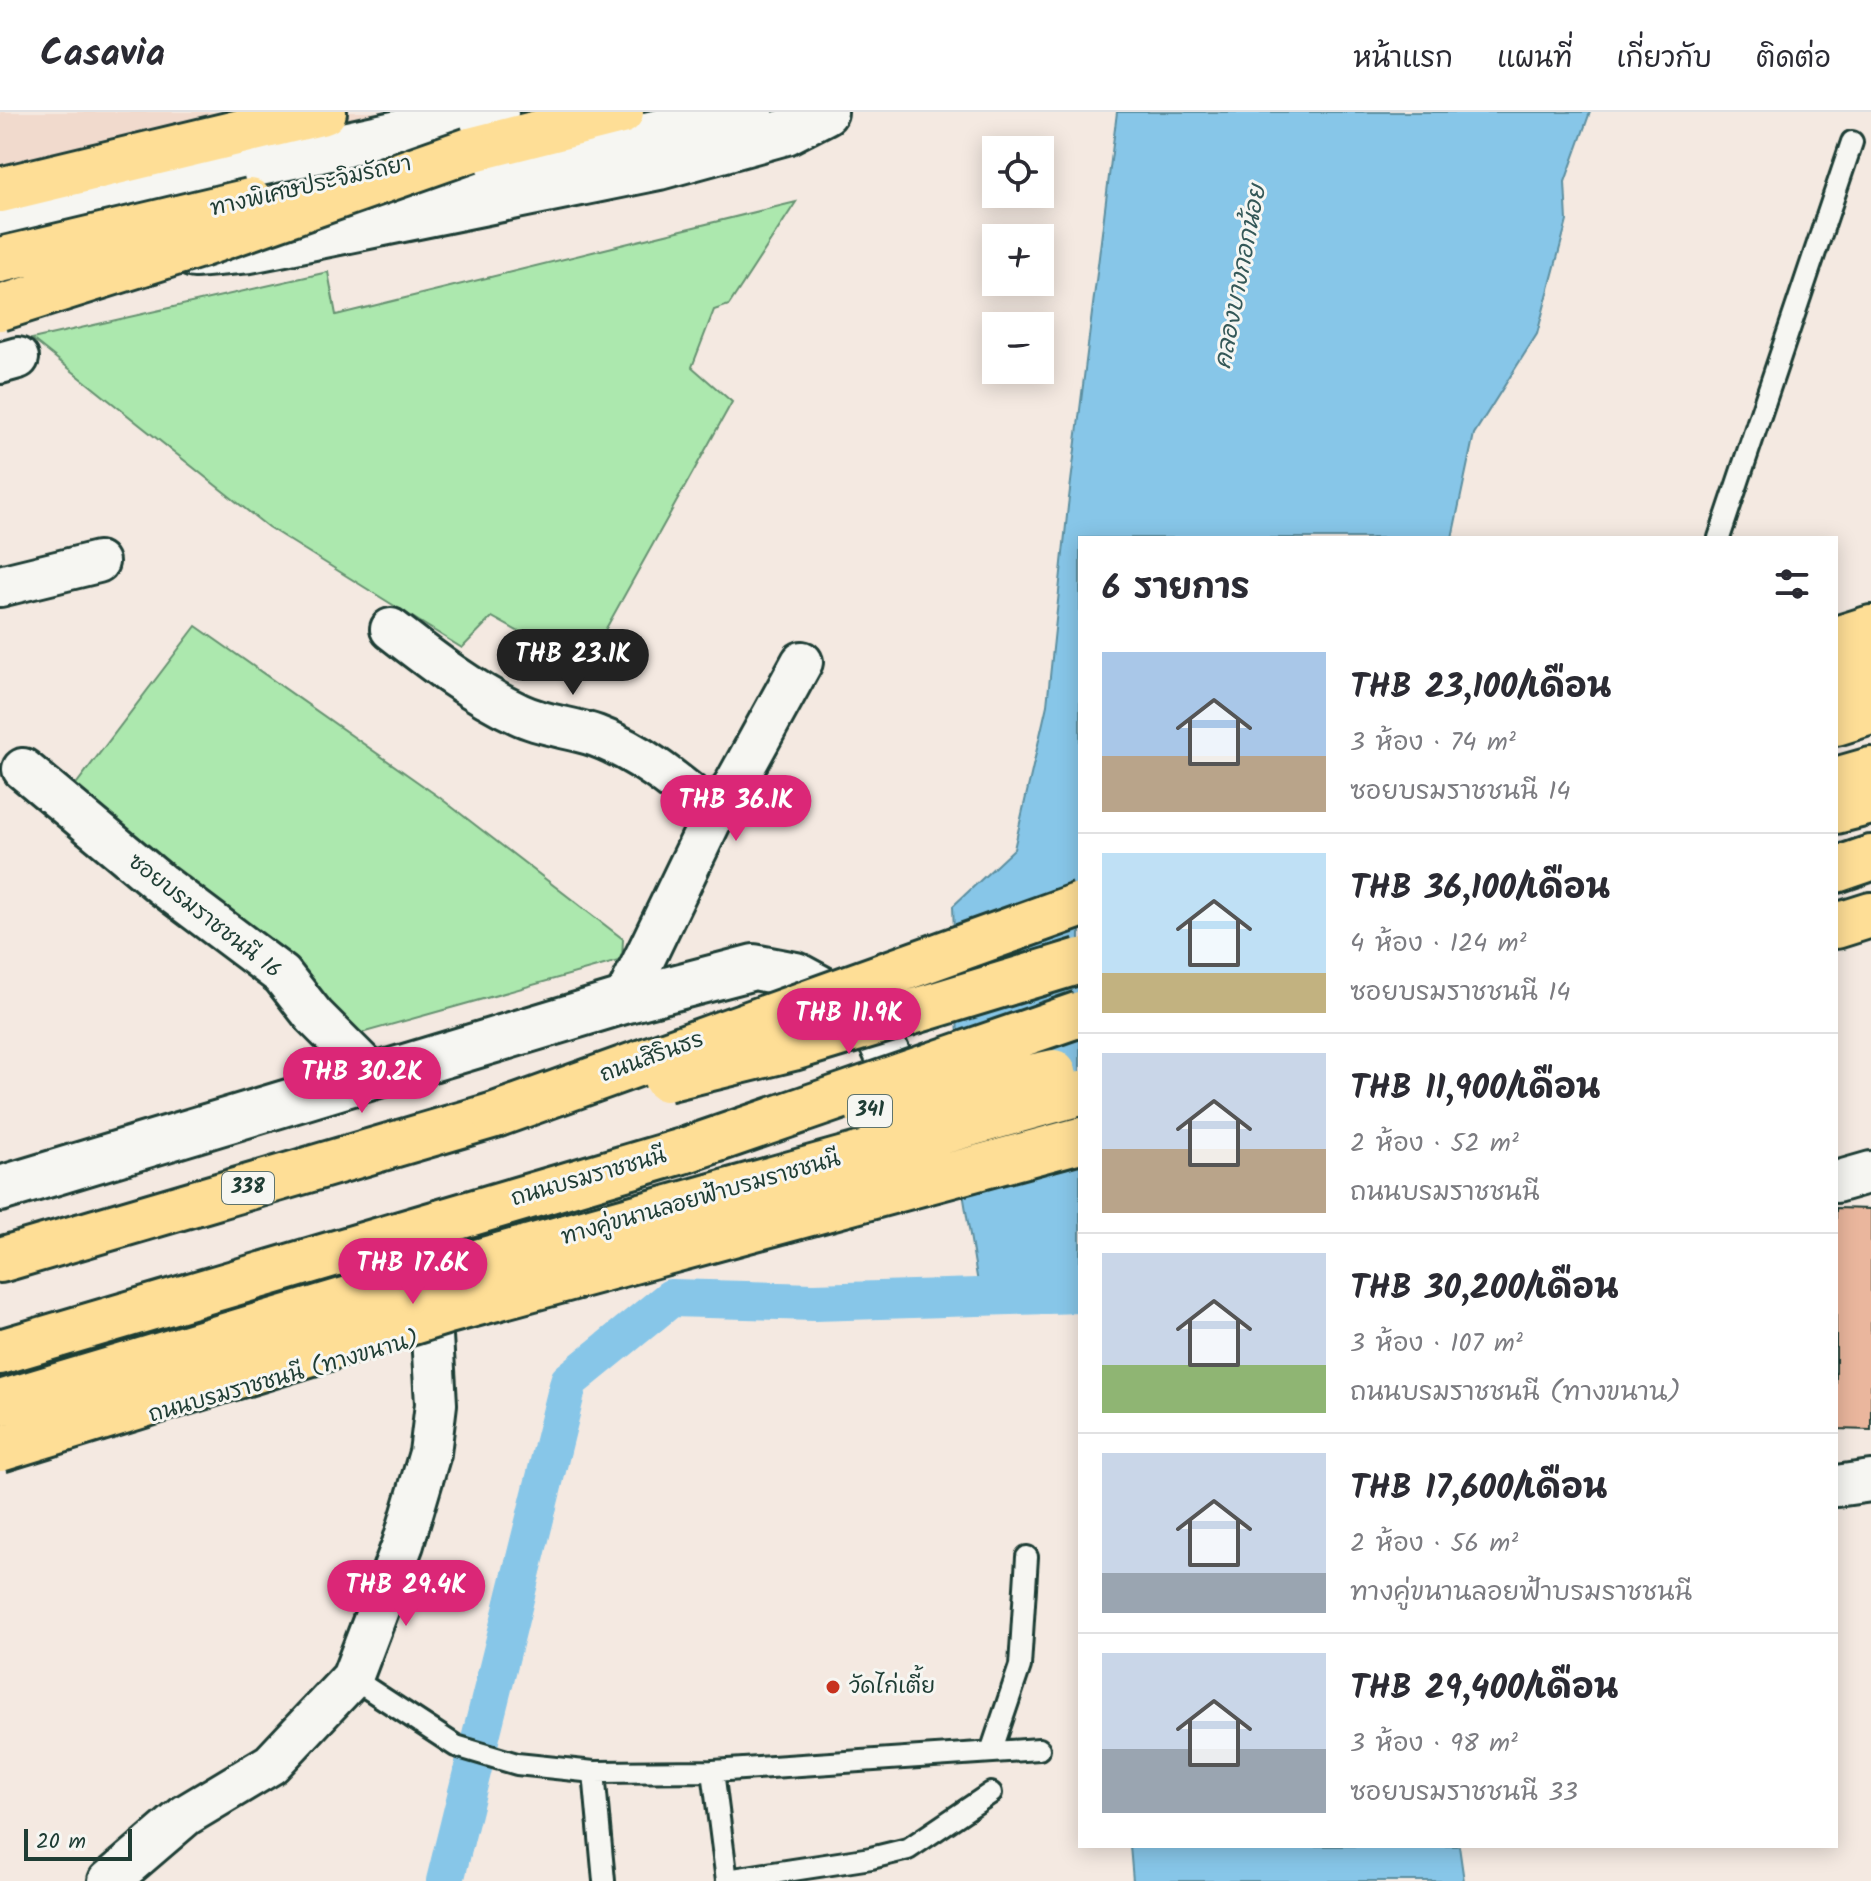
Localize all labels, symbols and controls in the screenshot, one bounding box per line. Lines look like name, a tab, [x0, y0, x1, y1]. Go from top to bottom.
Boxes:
text: Casavia	[40, 25, 165, 85]
text: หน้าแรก	[1353, 37, 1453, 82]
text: แผนที่	[1497, 37, 1573, 82]
text: เกี่ยวกับ	[1617, 37, 1712, 82]
text: ติดต่อ	[1756, 37, 1831, 82]
map controls	[982, 136, 1054, 384]
button: locate	[982, 136, 1054, 208]
street label: ทางพิเศษประจิมรัถยา	[207, 147, 415, 227]
water label: คลองบางกอกน้อย	[1204, 179, 1278, 372]
button: +	[982, 224, 1054, 296]
button: −	[982, 312, 1054, 384]
text: 6 รายการ	[1102, 562, 1250, 616]
icon: filters	[1770, 562, 1814, 606]
pin: THB 23.1K	[481, 629, 665, 697]
text: THB 23.1K	[515, 634, 631, 676]
text: THB 23,100/เดือน	[1350, 661, 1611, 715]
icon: home	[1166, 684, 1262, 780]
text: 3 ห้อง · 74 m²	[1350, 722, 1516, 764]
text: ซอยบรมราชชนนี 14	[1350, 771, 1571, 813]
pin: THB 36.1K	[644, 775, 828, 843]
text: THB 36.1K	[678, 780, 794, 822]
street label: ซอยบรมราชชนนี 16	[120, 846, 288, 988]
text: THB 36,100/เดือน	[1350, 862, 1610, 916]
icon: home	[1166, 885, 1262, 981]
text: 4 ห้อง · 124 m²	[1350, 923, 1527, 965]
text: ซอยบรมราชชนนี 14	[1350, 972, 1571, 1014]
pin: THB 11.9K	[757, 988, 941, 1056]
text: THB 11.9K	[795, 993, 903, 1035]
street label: ถนนสิรินธร	[595, 1023, 709, 1093]
pin: THB 30.2K	[270, 1047, 454, 1115]
text: THB 30.2K	[301, 1052, 423, 1094]
text: THB 11,900/เดือน	[1350, 1062, 1600, 1116]
icon: home	[1166, 1085, 1262, 1181]
road number: 341	[848, 1095, 892, 1127]
text: 2 ห้อง · 52 m²	[1350, 1123, 1519, 1165]
street label: ถนนบรมราชชนนี	[507, 1139, 671, 1217]
street label: ทางคู่ขนานลอยฟ้าบรมราชชนนี	[557, 1142, 845, 1256]
road number: 338	[222, 1172, 274, 1204]
text: ถนนบรมราชชนนี	[1350, 1172, 1540, 1214]
pin: THB 17.6K	[321, 1238, 505, 1306]
text: THB 17.6K	[356, 1243, 470, 1285]
text: THB 30,200/เดือน	[1350, 1262, 1619, 1316]
icon: home	[1166, 1285, 1262, 1381]
street label: ถนนบรมราชชนนี (ทางขนาน)	[145, 1323, 423, 1433]
text: 3 ห้อง · 107 m²	[1350, 1323, 1523, 1365]
text: ถนนบรมราชชนนี (ทางขนาน)	[1350, 1372, 1681, 1414]
text: THB 17,600/เดือน	[1350, 1462, 1607, 1516]
icon: home	[1166, 1485, 1262, 1581]
text: 2 ห้อง · 56 m²	[1350, 1523, 1518, 1565]
pin: THB 29.4K	[314, 1560, 498, 1628]
text: THB 29.4K	[345, 1565, 467, 1607]
text: ทางคู่ขนานลอยฟ้าบรมราชชนนี	[1350, 1572, 1692, 1614]
text: THB 29,400/เดือน	[1350, 1662, 1618, 1716]
place label: วัดไก่เตี้ย	[849, 1664, 935, 1705]
marker: วัดไก่เตี้ย	[824, 1678, 842, 1696]
icon: home	[1166, 1685, 1262, 1781]
text: 3 ห้อง · 98 m²	[1350, 1723, 1518, 1765]
text: ซอยบรมราชชนนี 33	[1350, 1772, 1578, 1814]
scale bar	[24, 1825, 132, 1861]
text: 20 m	[36, 1825, 86, 1860]

